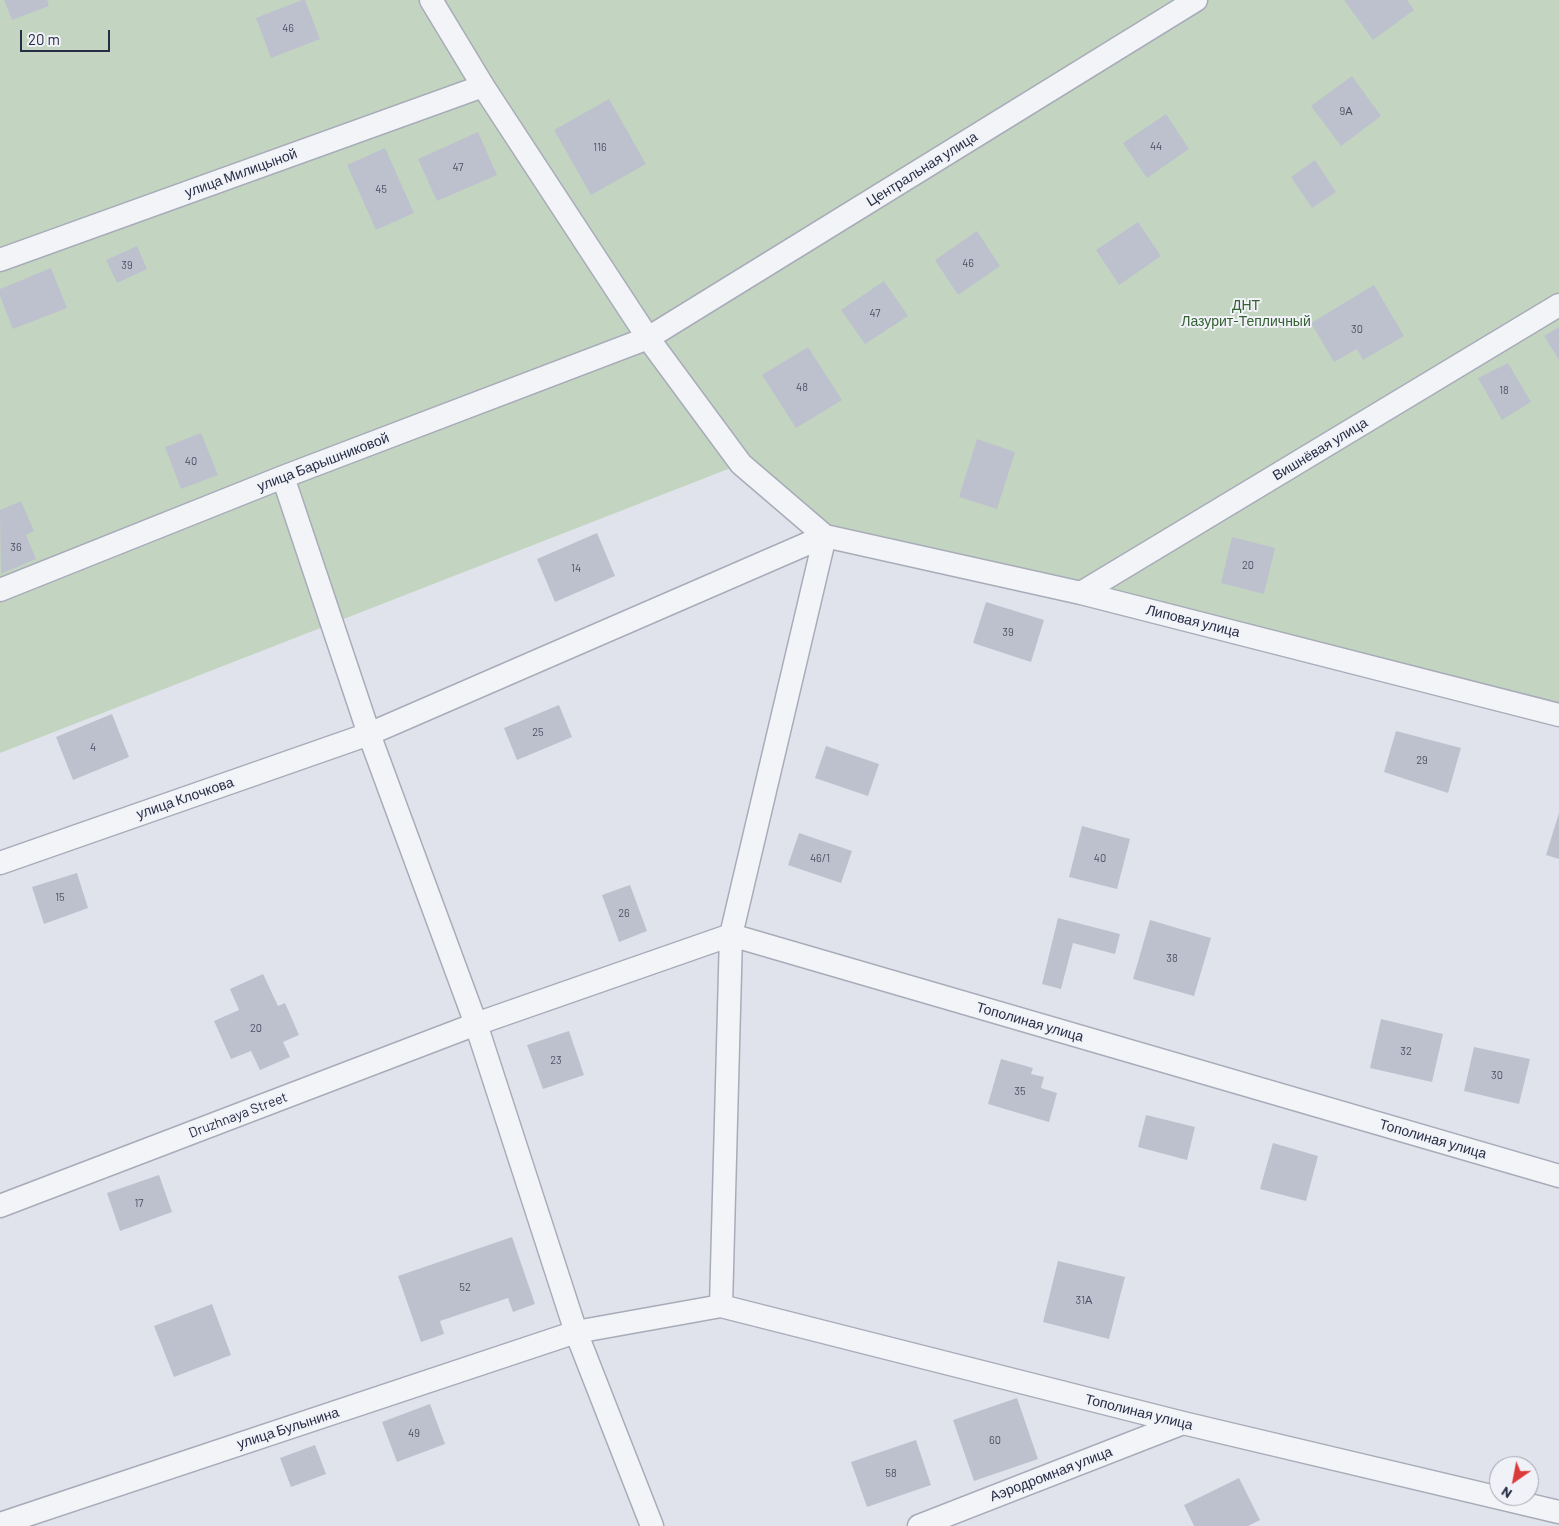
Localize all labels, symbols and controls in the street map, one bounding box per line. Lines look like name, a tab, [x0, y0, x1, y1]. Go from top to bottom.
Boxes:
scale bar	[22, 20, 112, 52]
house number: 46	[282, 21, 294, 35]
text: 20 m	[28, 30, 60, 48]
house number: 9А	[1339, 104, 1353, 118]
street label: Центральная улица	[863, 128, 981, 210]
house number: 44	[1150, 139, 1162, 153]
house number: 116	[593, 140, 607, 154]
street label: улица Милицыной	[183, 145, 299, 201]
house number: 47	[453, 160, 463, 174]
house number: 45	[375, 182, 387, 196]
house number: 46	[962, 256, 974, 270]
house number: 39	[121, 258, 133, 272]
park label: ДНТ Лазурит-Тепличный	[1181, 297, 1311, 330]
house number: 47	[870, 306, 880, 320]
house number: 30	[1351, 322, 1363, 336]
house number: 48	[796, 380, 808, 394]
house number: 18	[1499, 383, 1509, 397]
street label: Вишнёвая улица	[1269, 414, 1371, 484]
street label: улица Барышниковой	[255, 429, 391, 495]
house number: 40	[185, 454, 197, 468]
house number: 36	[10, 540, 22, 554]
house number: 20	[1242, 558, 1254, 572]
house number: 14	[571, 561, 581, 575]
street label: Липовая улица	[1144, 601, 1242, 641]
house number: 39	[1002, 625, 1014, 639]
house number: 25	[532, 725, 544, 739]
house number: 4	[90, 740, 96, 754]
house number: 29	[1416, 753, 1428, 767]
street label: улица Клочкова	[134, 774, 236, 822]
house number: 46/1	[810, 851, 830, 865]
house number: 40	[1094, 851, 1106, 865]
house number: 15	[55, 890, 65, 904]
house number: 26	[618, 906, 630, 920]
house number: 38	[1166, 951, 1178, 965]
street label: Тополиная улица	[974, 999, 1086, 1045]
house number: 20	[250, 1021, 262, 1035]
house number: 32	[1400, 1044, 1412, 1058]
house number: 23	[550, 1053, 562, 1067]
house number: 30	[1491, 1068, 1503, 1082]
house number: 35	[1014, 1084, 1026, 1098]
street label: Druzhnaya Street	[186, 1089, 290, 1141]
street label: Тополиная улица	[1377, 1116, 1489, 1162]
house number: 17	[134, 1196, 144, 1210]
house number: 52	[459, 1280, 471, 1294]
house number: 31А	[1076, 1293, 1092, 1307]
street label: Тополиная улица	[1083, 1390, 1195, 1434]
street label: улица Булынина	[235, 1404, 341, 1452]
house number: 49	[408, 1426, 420, 1440]
house number: 60	[989, 1433, 1001, 1447]
street label: Аэродромная улица	[987, 1443, 1115, 1505]
north arrow	[1489, 1456, 1539, 1506]
house number: 58	[885, 1466, 897, 1480]
text: N	[1498, 1483, 1515, 1503]

